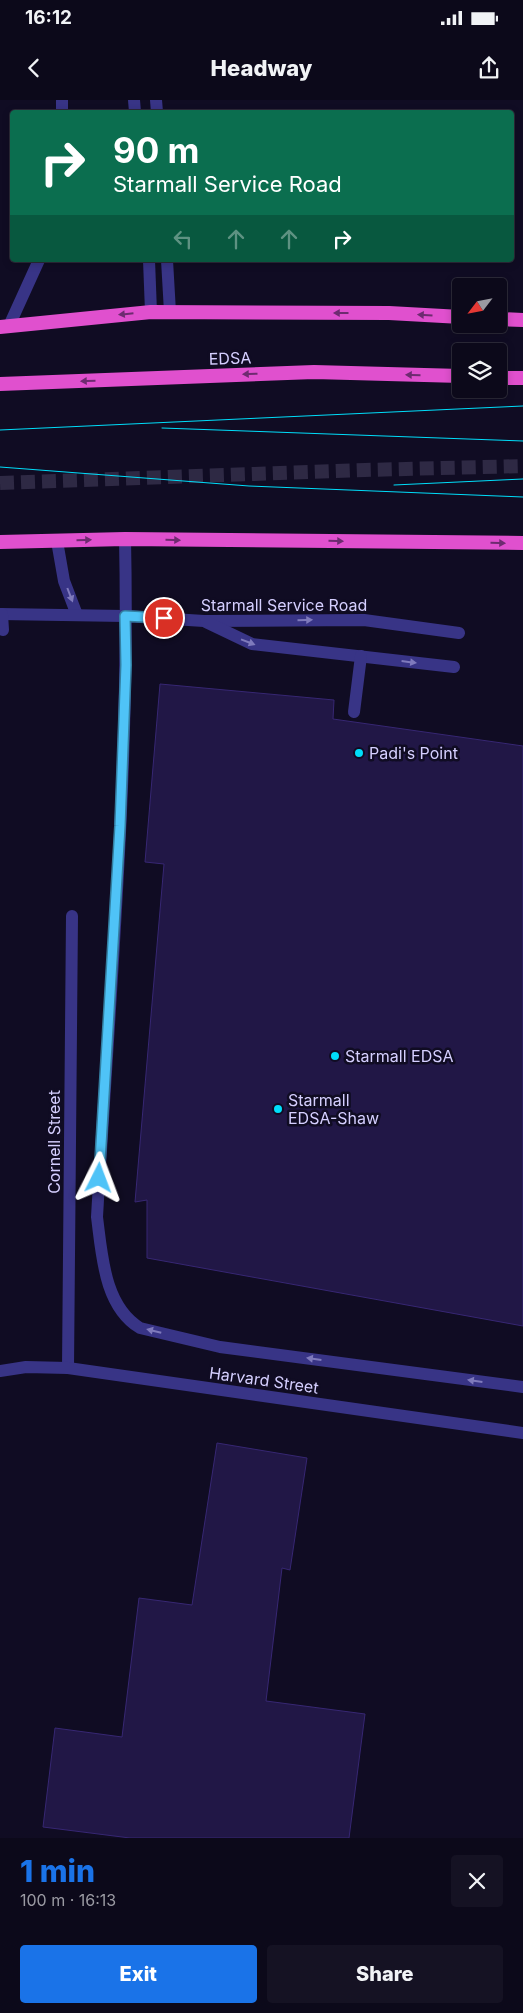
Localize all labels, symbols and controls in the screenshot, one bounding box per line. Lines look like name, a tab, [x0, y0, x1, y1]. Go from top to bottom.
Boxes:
text: 16:12	[25, 6, 72, 29]
icon: back	[20, 54, 48, 82]
icon: share	[475, 54, 503, 82]
text: Headway	[211, 55, 312, 81]
text: 90 m	[113, 129, 200, 171]
icon: right	[30, 130, 95, 195]
text: Starmall Service Road	[113, 171, 342, 197]
icon: left	[169, 225, 197, 253]
icon: ahead	[222, 225, 250, 253]
icon: ahead	[275, 225, 303, 253]
icon: right	[328, 225, 356, 253]
north arrow	[452, 278, 508, 332]
map controls	[452, 278, 507, 398]
one-way arrow	[332, 309, 348, 317]
one-way arrow	[117, 310, 133, 318]
one-way arrow	[417, 311, 433, 319]
button: layers	[452, 343, 507, 398]
street label: EDSA	[208, 347, 252, 369]
one-way arrow	[242, 371, 258, 379]
one-way arrow	[404, 371, 420, 379]
one-way arrow	[79, 377, 95, 385]
one-way arrow	[76, 536, 92, 544]
one-way arrow	[166, 536, 182, 544]
one-way arrow	[328, 537, 344, 545]
one-way arrow	[491, 539, 507, 547]
one-way arrow	[66, 588, 74, 602]
street label: Starmall Service Road	[201, 595, 367, 615]
pin	[143, 597, 185, 639]
icon: arrive	[150, 604, 178, 632]
one-way arrow	[298, 616, 314, 624]
one-way arrow	[241, 638, 256, 646]
one-way arrow	[401, 658, 417, 666]
place label: Padi's Point	[369, 743, 458, 763]
marker: Padi's Point	[353, 747, 365, 759]
place label: Starmall EDSA	[345, 1046, 454, 1066]
marker: Starmall EDSA	[329, 1050, 341, 1062]
street label: Cornell Street	[44, 1090, 64, 1194]
place label: Starmall EDSA-Shaw	[288, 1090, 379, 1128]
marker: Starmall EDSA-Shaw	[272, 1103, 284, 1115]
position arrow	[72, 1151, 124, 1203]
one-way arrow	[146, 1327, 161, 1335]
one-way arrow	[305, 1355, 321, 1363]
street label: Harvard Street	[208, 1362, 320, 1398]
one-way arrow	[466, 1377, 482, 1385]
text: 1 min	[20, 1853, 95, 1889]
button: close	[451, 1855, 503, 1907]
text: 100 m · 16:13	[20, 1890, 116, 1910]
button: Exit	[20, 1945, 257, 2003]
button: Share	[267, 1945, 503, 2003]

